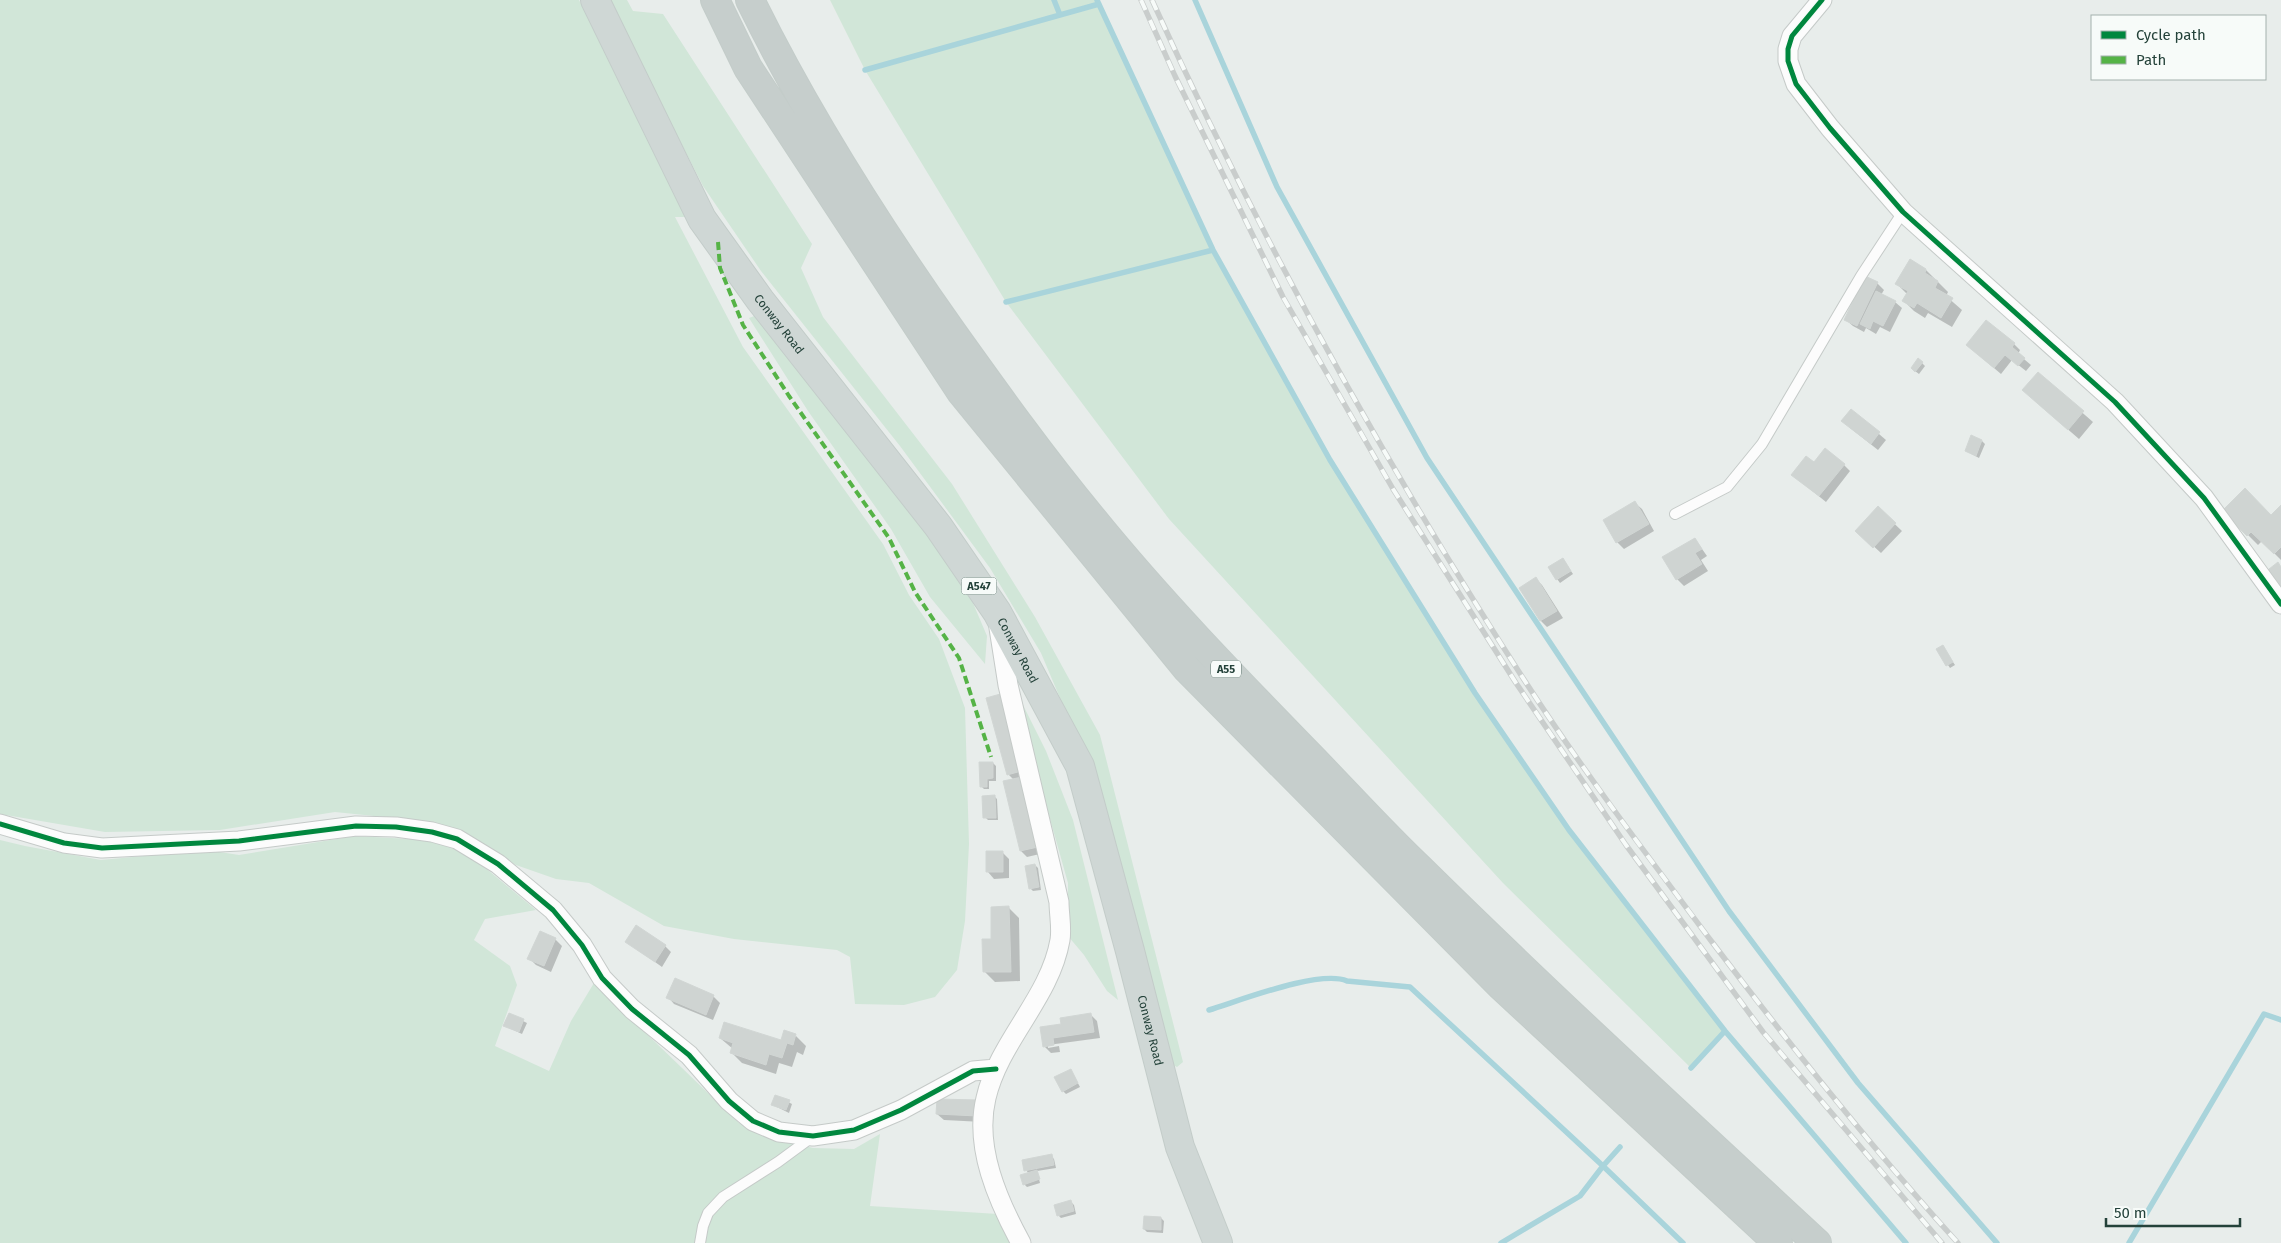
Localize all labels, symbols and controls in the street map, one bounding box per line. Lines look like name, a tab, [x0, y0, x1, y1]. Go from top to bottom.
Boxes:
legend	[2091, 15, 2266, 80]
text: Cycle path	[2136, 26, 2206, 44]
text: Path	[2136, 51, 2166, 69]
street label: Conway Road	[751, 291, 807, 357]
road number: A547	[962, 578, 996, 594]
street label: Conway Road	[994, 615, 1041, 686]
road number: A55	[1211, 661, 1241, 678]
street label: Conway Road	[1135, 994, 1166, 1067]
scale bar	[2106, 1196, 2240, 1228]
text: 50 m	[2114, 1204, 2147, 1222]

